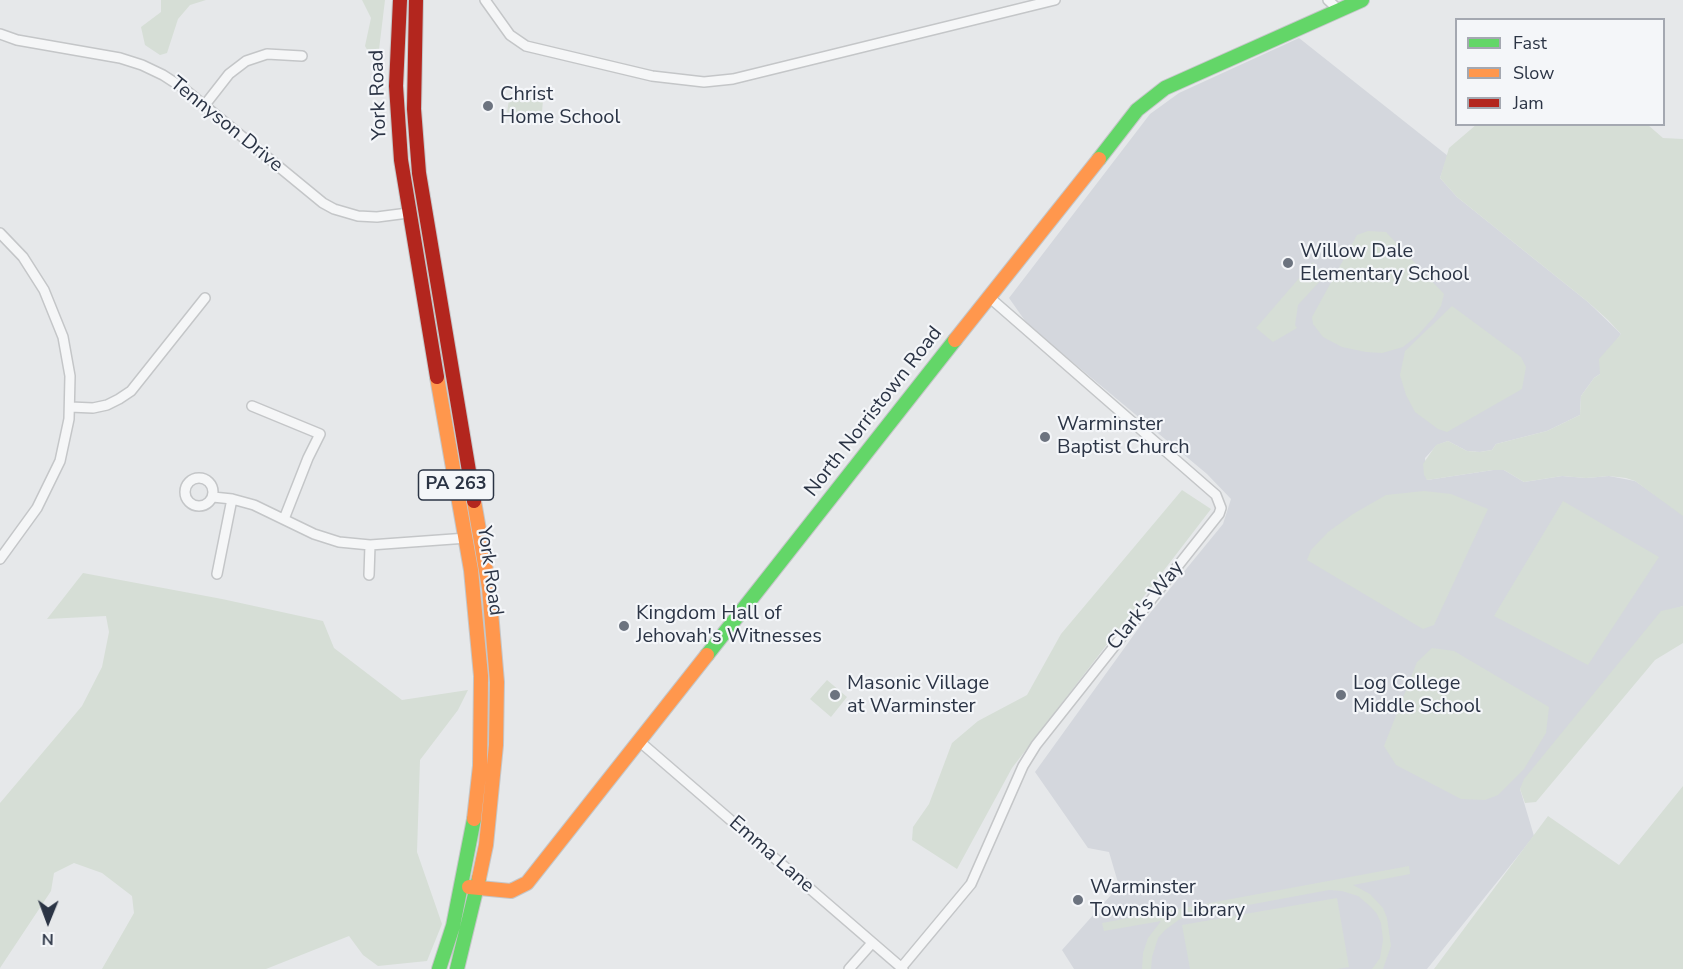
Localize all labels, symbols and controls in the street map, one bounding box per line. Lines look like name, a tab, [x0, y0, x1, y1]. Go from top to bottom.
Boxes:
legend	[1455, 18, 1665, 126]
text: Fast	[1513, 31, 1547, 55]
street label: York Road	[365, 49, 393, 141]
text: Slow	[1513, 61, 1554, 85]
street label: Tennyson Drive	[165, 72, 287, 178]
place label: Christ Home School	[500, 83, 620, 130]
text: Jam	[1513, 91, 1544, 115]
marker: Christ Home School	[481, 99, 495, 113]
place label: Willow Dale Elementary School	[1300, 240, 1469, 287]
marker: Willow Dale Elementary School	[1281, 256, 1295, 270]
street label: North Norristown Road	[800, 322, 948, 502]
place label: Warminster Baptist Church	[1057, 413, 1190, 460]
marker: Warminster Baptist Church	[1038, 430, 1052, 444]
road number: PA 263	[418, 470, 494, 500]
street label: York Road	[471, 525, 507, 617]
street label: Clark's Way	[1103, 556, 1189, 656]
place label: Kingdom Hall of Jehovah's Witnesses	[636, 602, 822, 649]
marker: Kingdom Hall of Jehovah's Witnesses	[617, 619, 631, 633]
place label: Masonic Village at Warminster	[847, 672, 989, 719]
place label: Log College Middle School	[1353, 672, 1481, 719]
marker: Masonic Village at Warminster	[828, 688, 842, 702]
marker: Log College Middle School	[1334, 688, 1348, 702]
street label: Emma Lane	[723, 811, 819, 899]
place label: Warminster Township Library	[1090, 876, 1245, 923]
north arrow	[18, 891, 78, 951]
marker: Warminster Township Library	[1071, 893, 1085, 907]
text: N	[42, 928, 54, 950]

